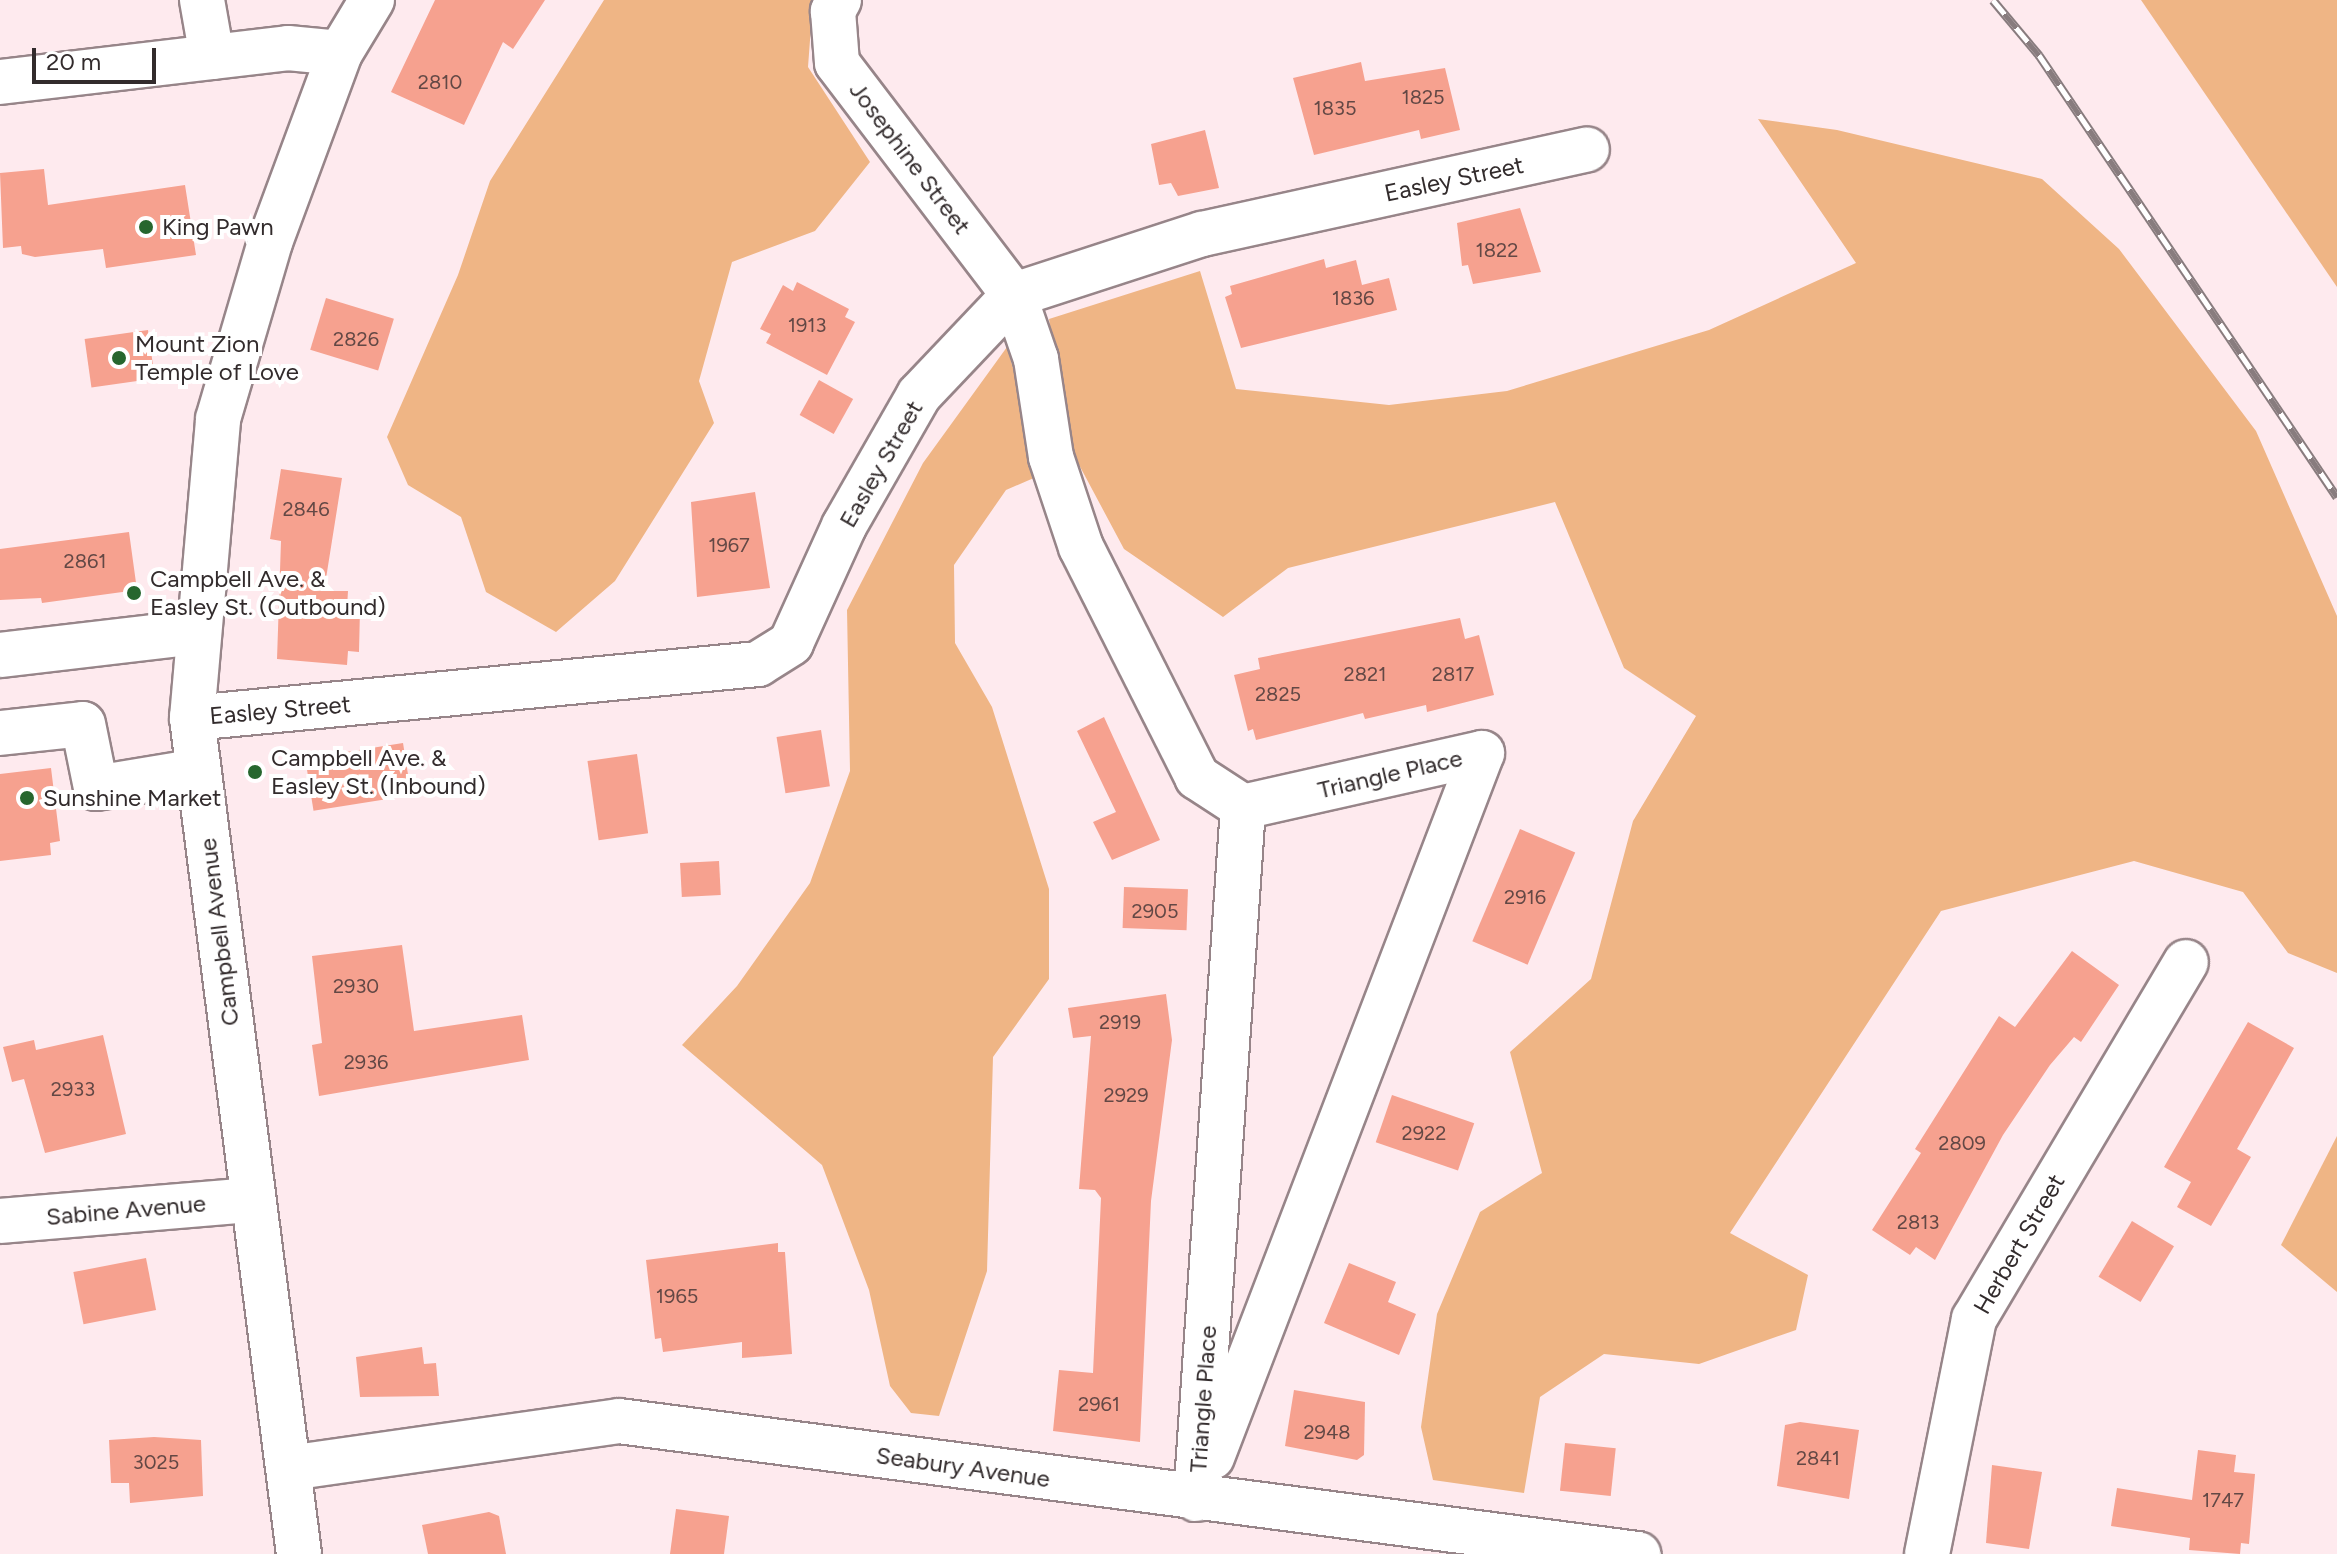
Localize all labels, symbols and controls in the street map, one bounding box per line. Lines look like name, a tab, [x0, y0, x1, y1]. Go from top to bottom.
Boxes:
scale bar	[36, 32, 160, 82]
text: 20 m	[46, 47, 101, 76]
house number: 2810	[418, 70, 462, 94]
street label: Josephine Street	[843, 76, 977, 240]
house number: 1825	[1401, 85, 1445, 109]
house number: 1835	[1314, 96, 1356, 120]
street label: Easley Street	[1382, 150, 1526, 208]
place label: King Pawn	[162, 213, 274, 241]
marker: King Pawn	[137, 218, 155, 236]
house number: 1822	[1476, 238, 1518, 262]
house number: 1836	[1332, 286, 1374, 310]
house number: 1913	[788, 313, 826, 337]
house number: 2826	[333, 327, 379, 351]
place label: Mount Zion Temple of Love	[135, 330, 299, 386]
marker: Mount Zion Temple of Love	[110, 349, 128, 367]
street label: Easley Street	[833, 396, 929, 532]
house number: 2846	[282, 497, 330, 521]
house number: 1967	[708, 533, 750, 557]
house number: 2861	[63, 549, 107, 573]
place label: Campbell Ave. & Easley St. (Outbound)	[150, 565, 386, 621]
marker: Campbell Ave. & Easley St. (Outbound)	[125, 584, 143, 602]
house number: 2821	[1344, 662, 1386, 686]
house number: 2817	[1432, 662, 1474, 686]
house number: 2825	[1255, 682, 1301, 706]
street label: Easley Street	[208, 689, 352, 731]
street label: Triangle Place	[1315, 743, 1465, 805]
place label: Campbell Ave. & Easley St. (Inbound)	[271, 744, 486, 800]
marker: Campbell Ave. & Easley St. (Inbound)	[246, 763, 264, 781]
place label: Sunshine Market	[43, 784, 221, 812]
marker: Sunshine Market	[18, 789, 36, 807]
street label: Campbell Avenue	[193, 836, 245, 1028]
house number: 2916	[1504, 885, 1546, 909]
house number: 2905	[1132, 899, 1178, 923]
house number: 2930	[333, 974, 379, 998]
house number: 2919	[1099, 1010, 1141, 1034]
house number: 2936	[344, 1050, 388, 1074]
house number: 2933	[51, 1077, 95, 1101]
house number: 2929	[1104, 1083, 1148, 1107]
house number: 2922	[1402, 1121, 1446, 1145]
house number: 2809	[1938, 1131, 1986, 1155]
street label: Herbert Street	[1967, 1169, 2071, 1319]
street label: Sabine Avenue	[45, 1189, 207, 1231]
house number: 2813	[1897, 1210, 1939, 1234]
house number: 1965	[656, 1284, 698, 1308]
street label: Triangle Place	[1183, 1325, 1223, 1473]
house number: 2961	[1078, 1392, 1120, 1416]
house number: 2948	[1303, 1420, 1351, 1444]
street label: Seabury Avenue	[874, 1441, 1052, 1493]
house number: 2841	[1796, 1446, 1840, 1470]
house number: 3025	[133, 1450, 179, 1474]
house number: 1747	[2202, 1488, 2244, 1512]

